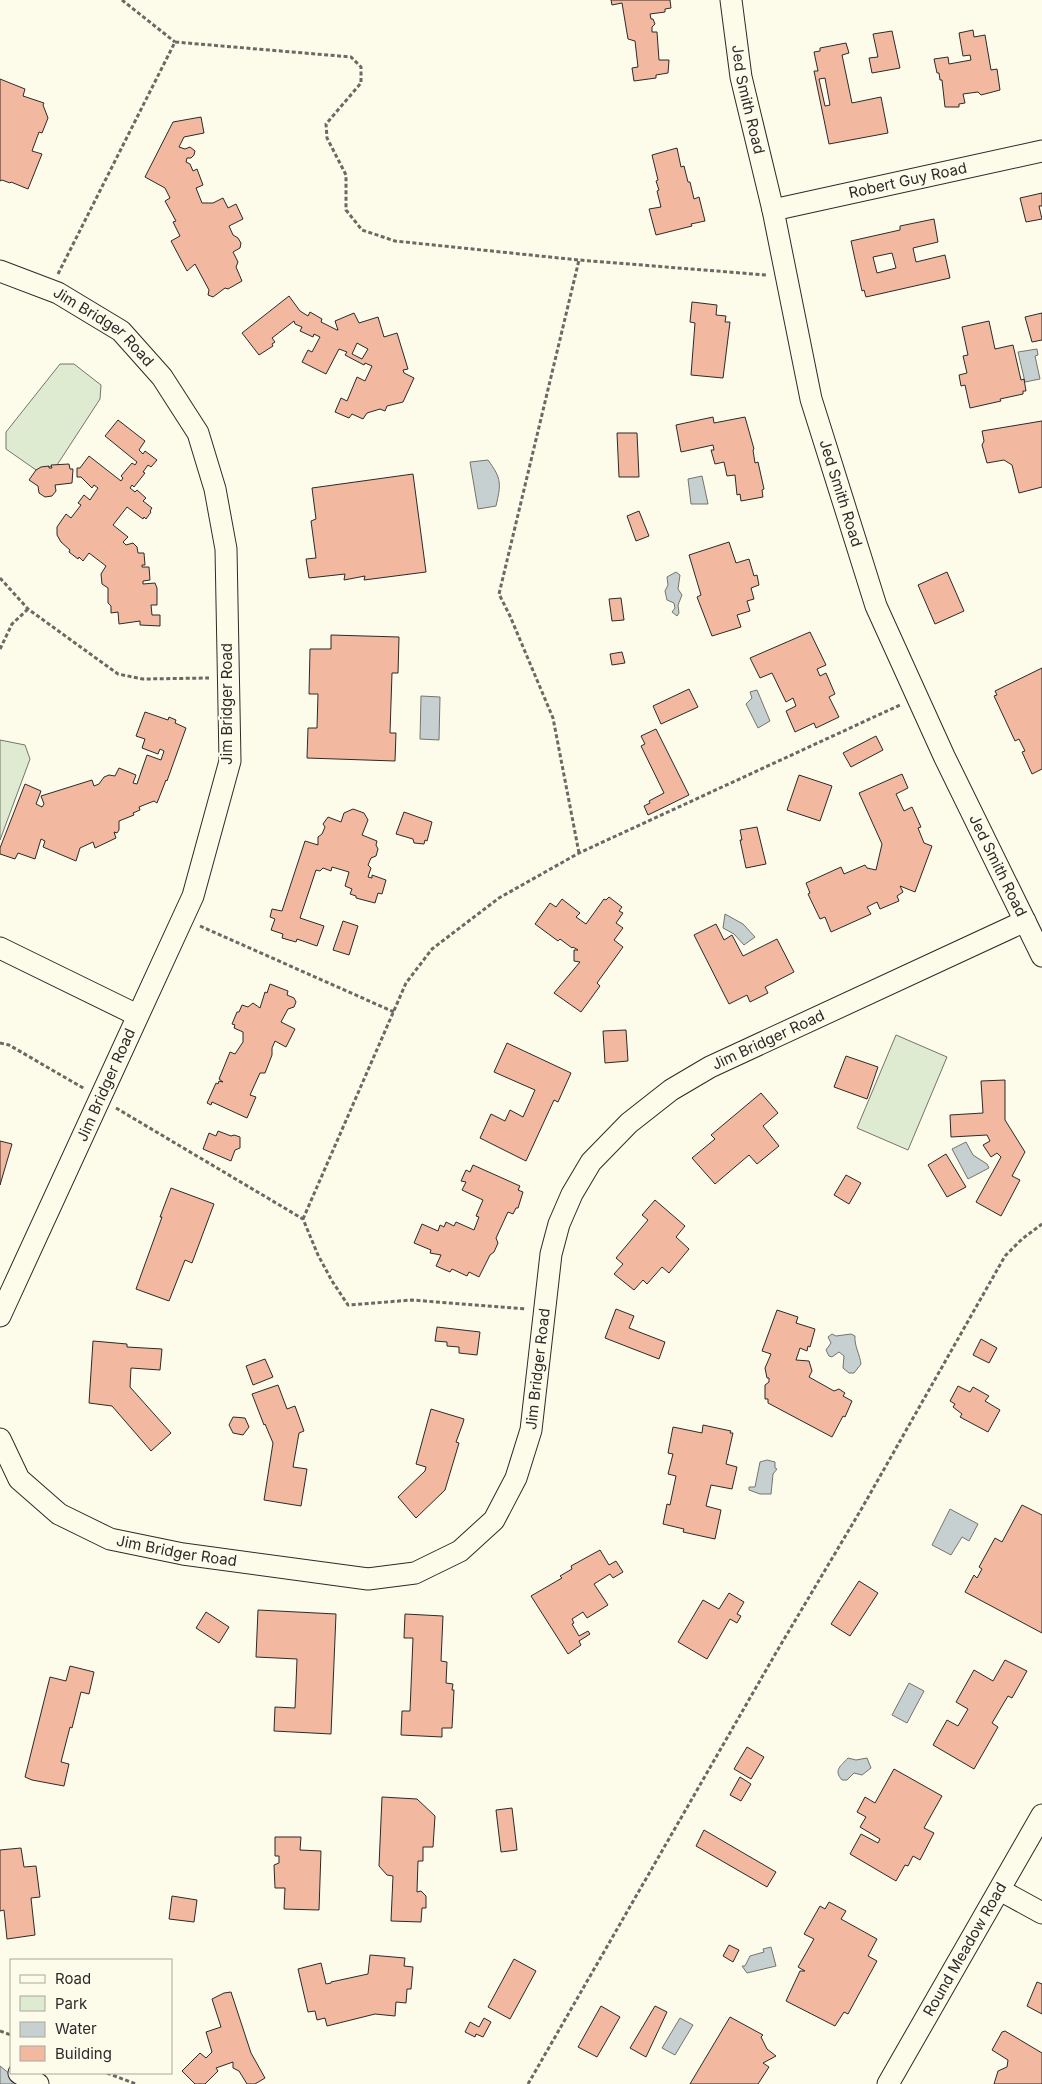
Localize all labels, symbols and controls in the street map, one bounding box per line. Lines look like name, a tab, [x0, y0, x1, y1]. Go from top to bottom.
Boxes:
street label: Jed Smith Road	[728, 44, 769, 156]
street label: Robert Guy Road	[847, 158, 968, 202]
street label: Jim Bridger Road	[50, 282, 158, 370]
street label: Jed Smith Road	[815, 437, 867, 549]
street label: Jim Bridger Road	[217, 643, 236, 765]
street label: Jed Smith Road	[965, 811, 1031, 920]
street label: Jim Bridger Road	[709, 1005, 827, 1074]
street label: Jim Bridger Road	[72, 1025, 139, 1144]
street label: Jim Bridger Road	[521, 1307, 554, 1431]
street label: Jim Bridger Road	[115, 1531, 238, 1570]
street label: Round Meadow Road	[919, 1879, 1010, 2020]
legend	[10, 1959, 172, 2074]
text: Road	[55, 1969, 91, 1988]
text: Park	[55, 1994, 88, 2013]
text: Water	[55, 2019, 97, 2038]
text: Building	[55, 2044, 112, 2063]

